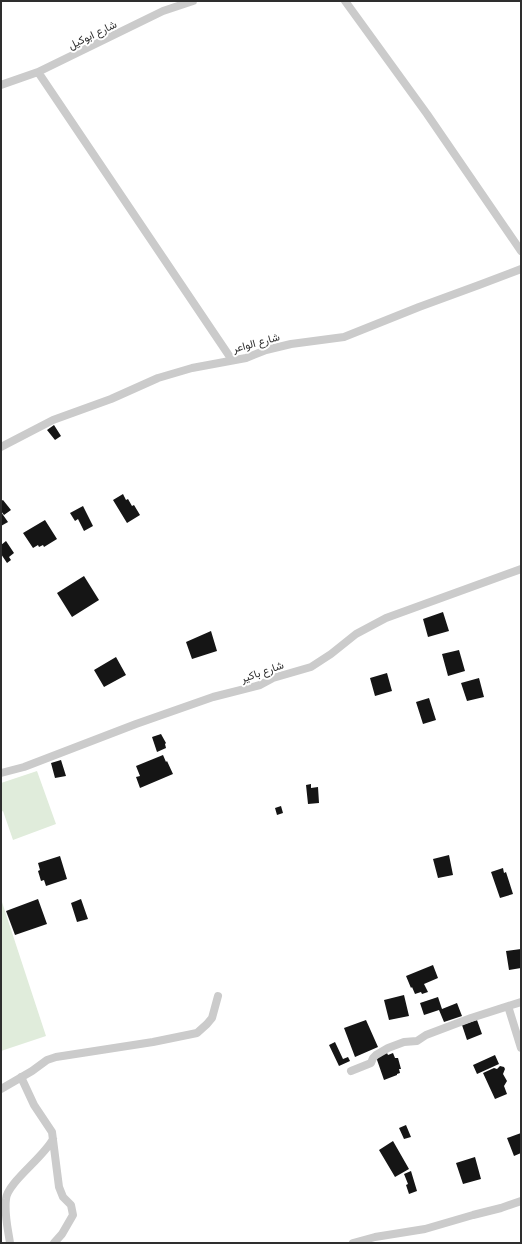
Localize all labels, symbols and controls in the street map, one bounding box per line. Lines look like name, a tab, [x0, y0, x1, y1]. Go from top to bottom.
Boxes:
street label: شارع ابوكيل	[66, 17, 119, 53]
street label: شارع الواعر	[230, 329, 282, 357]
street label: شارع باكير	[238, 657, 286, 687]

